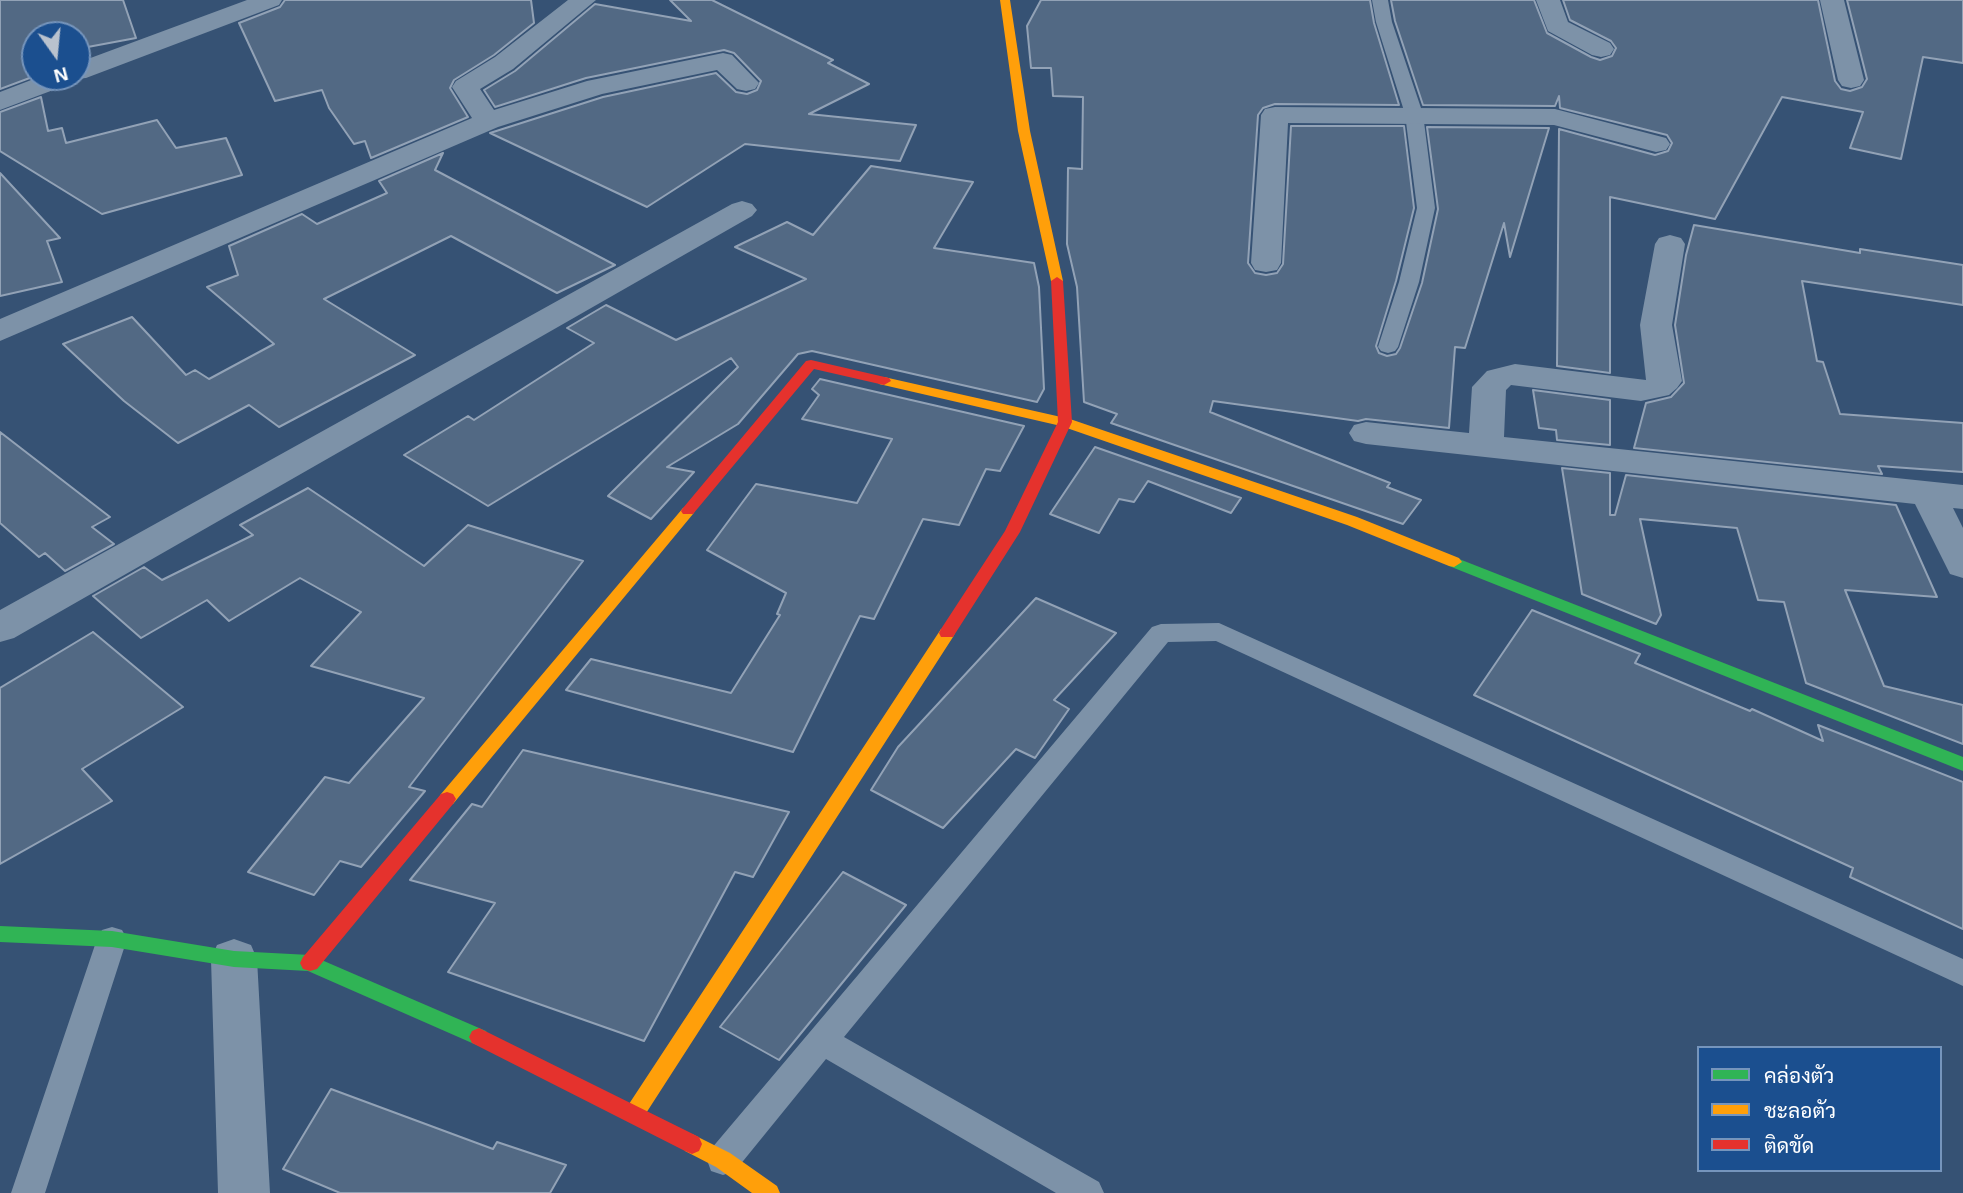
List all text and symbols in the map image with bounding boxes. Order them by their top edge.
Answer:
north arrow [21,21,91,91]
text: N [52,63,70,87]
legend [1697,1046,1942,1172]
text: คล่องตัว [1764,1064,1834,1087]
text: ชะลอตัว [1764,1099,1836,1122]
text: ติดขัด [1764,1134,1814,1157]

